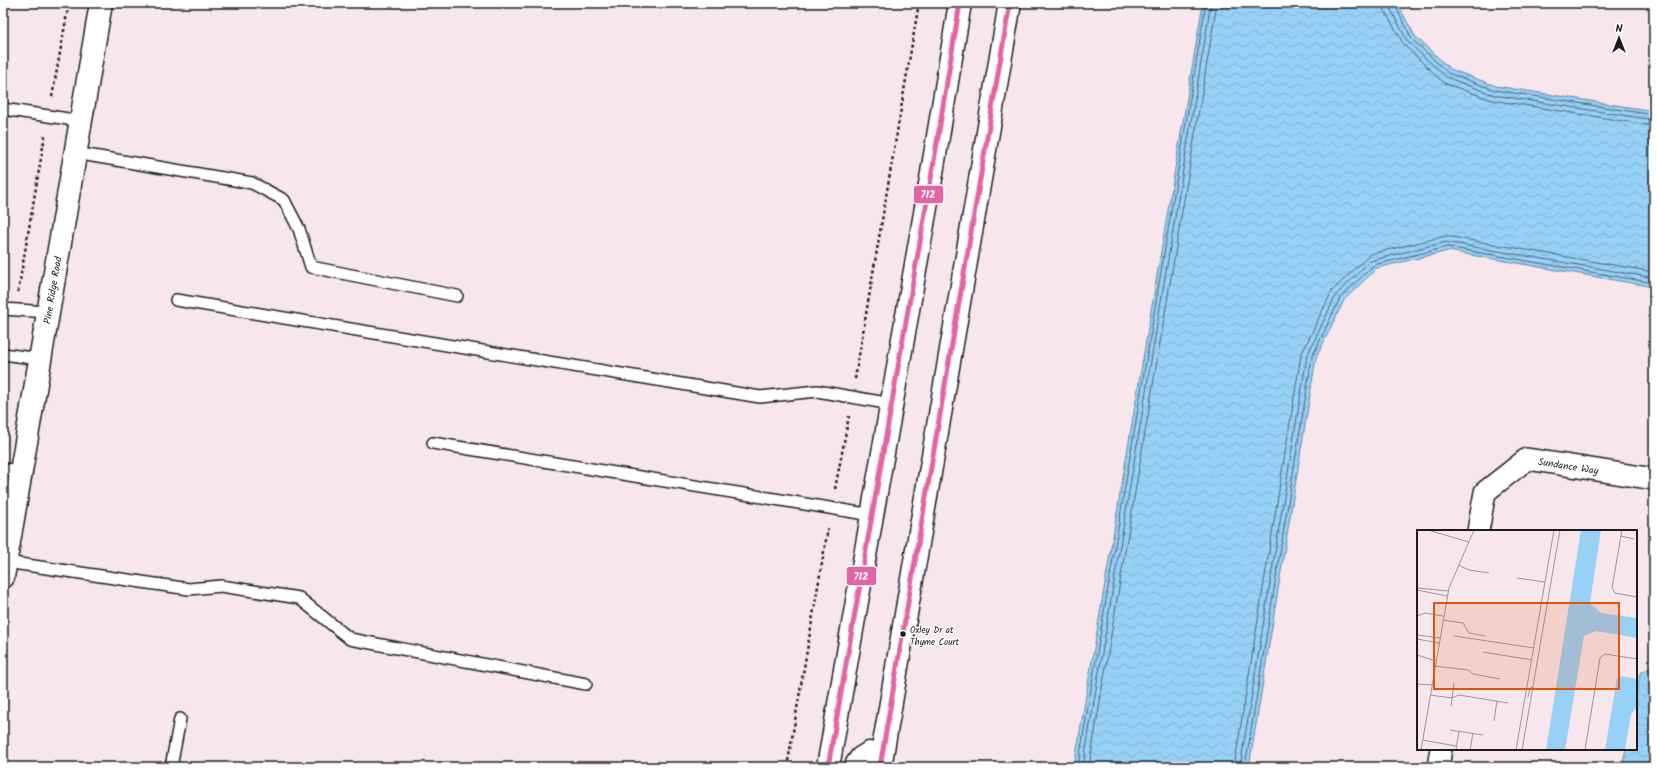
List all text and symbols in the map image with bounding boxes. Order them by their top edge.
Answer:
north arrow [1599,18,1639,58]
text: N [1616,20,1623,38]
line badge: 712 [913,185,944,204]
text: 712 [921,186,935,204]
street label: Pine Ridge Road [39,254,67,325]
street label: Sundance Way [1537,454,1600,479]
inset map [1417,530,1637,750]
line badge: 712 [846,566,877,586]
text: 712 [854,568,868,586]
place label: Oxley Dr at Thyme Court [910,623,959,650]
marker: Oxley Dr at Thyme Court [898,629,908,639]

